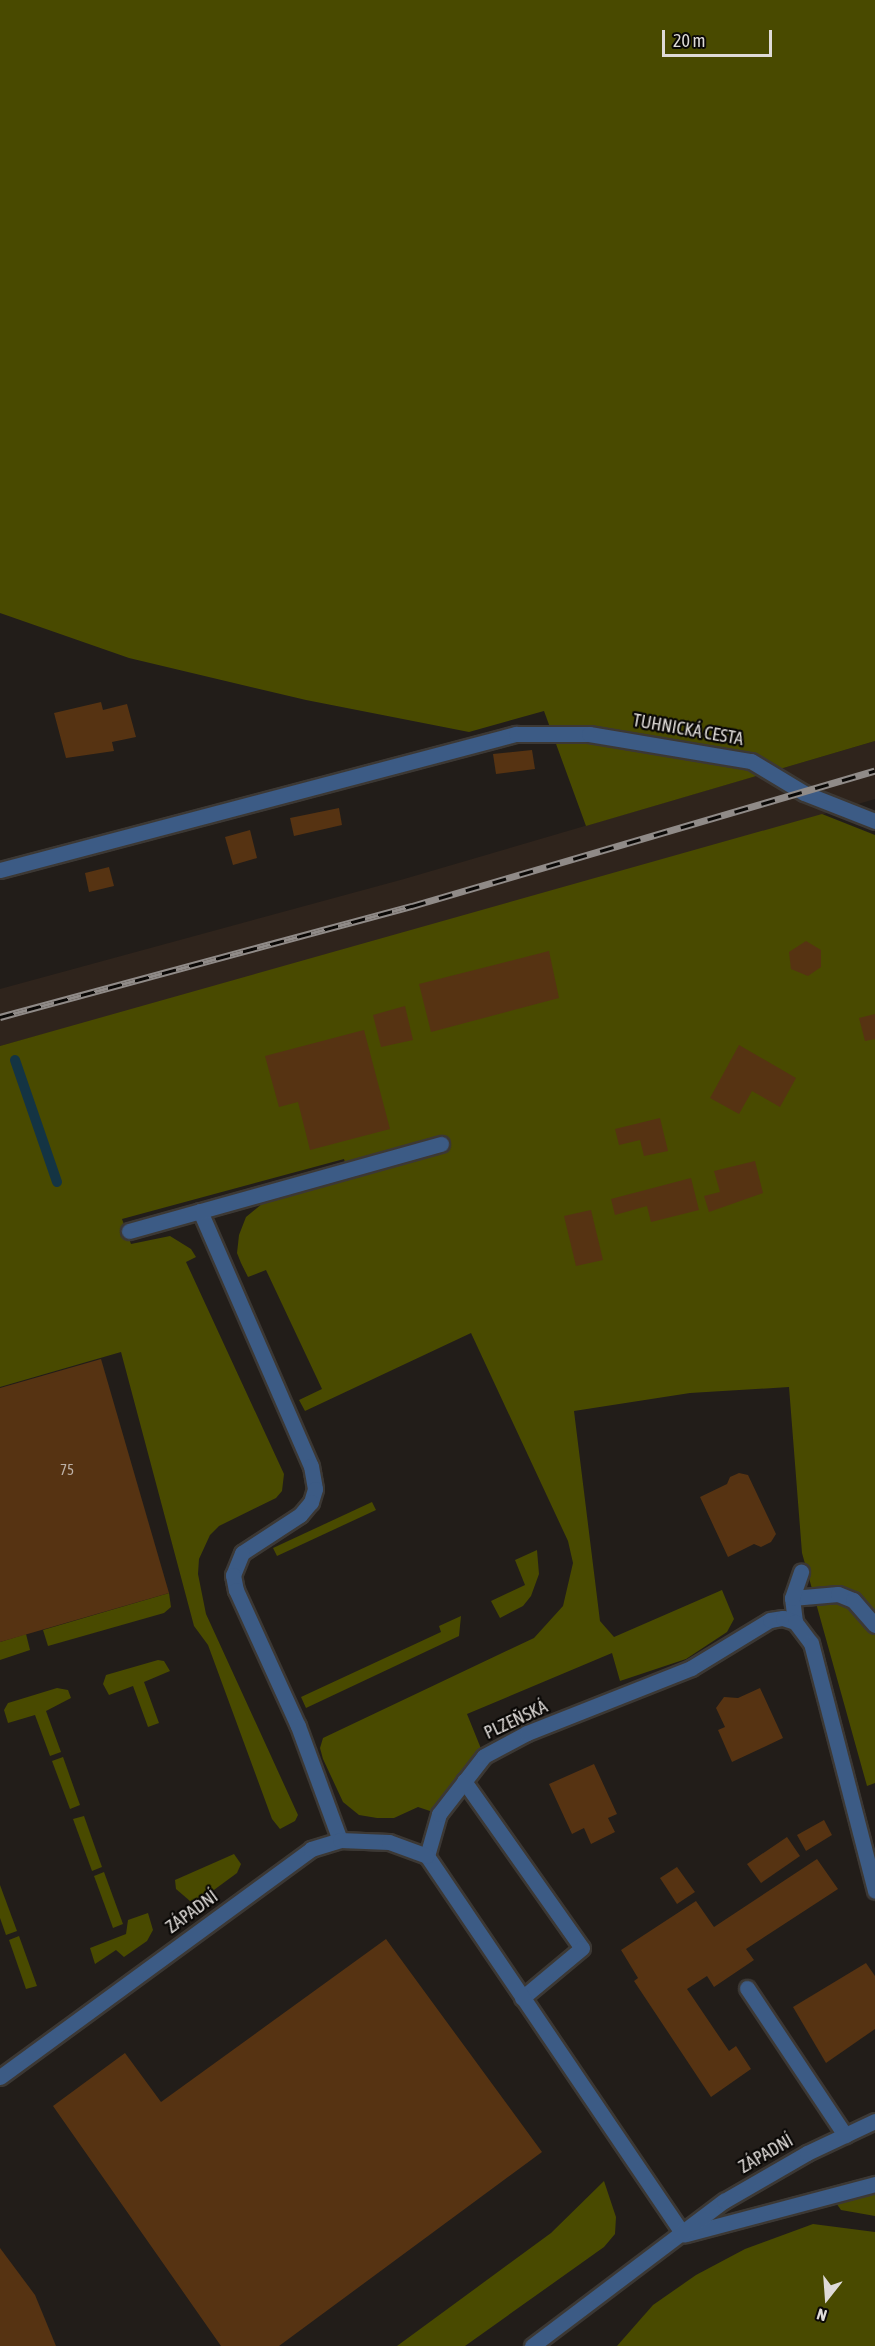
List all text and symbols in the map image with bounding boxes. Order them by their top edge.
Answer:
scale bar [665,18,774,56]
text: 20 m [673,30,705,51]
street label: TUHNICKÁ CESTA [631,710,745,750]
house number: 75 [60,1461,74,1479]
street label: PLZEŇSKÁ [481,1696,551,1744]
street label: ZÁPADNÍ [162,1886,222,1938]
street label: ZÁPADNÍ [735,2130,797,2178]
north arrow [797,2268,857,2328]
text: N [815,2305,829,2325]

